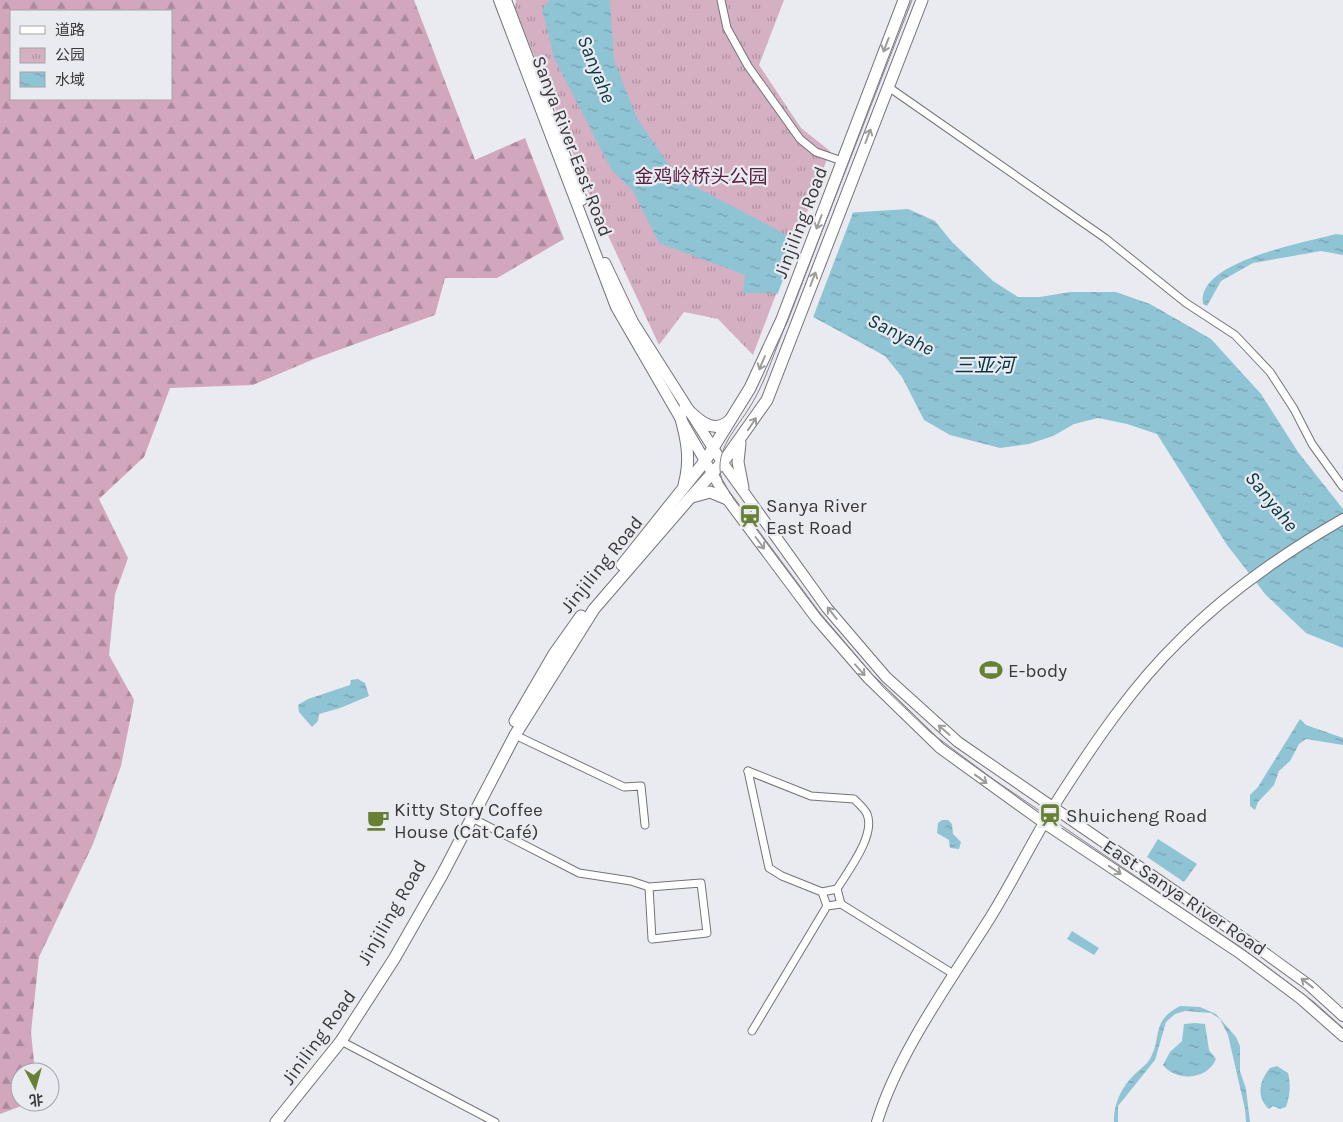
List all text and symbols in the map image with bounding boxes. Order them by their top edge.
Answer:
legend [10,10,172,100]
text: 道路 [55,21,85,39]
water label: Sanyahe [573,32,620,106]
one-way arrow [881,37,890,53]
text: 公园 [55,46,85,64]
street label: Sanya River East Road [527,53,617,240]
text: 水域 [55,71,85,89]
one-way arrow [864,129,873,144]
street label: Jinjiling Road [770,163,832,281]
park label: 金鸡岭桥头公园 [634,166,768,188]
one-way arrow [814,214,823,229]
one-way arrow [809,272,818,287]
water label: Sanyahe [864,309,938,360]
water label: 三亚河 [954,354,1018,377]
one-way arrow [756,355,766,370]
one-way arrow [747,417,757,431]
water label: Sanyahe [1240,467,1303,536]
place label: Sanya River East Road [766,495,867,539]
station icon: Sanya River East Road [737,503,763,529]
street label: Jinjiling Road [556,512,647,617]
one-way arrow [755,536,765,550]
one-way arrow [826,607,837,620]
sports icon: E-body [978,657,1004,683]
place label: E-body [1008,660,1067,682]
one-way arrow [855,664,866,677]
one-way arrow [937,725,950,736]
one-way arrow [974,774,988,784]
place label: Kitty Story Coffee House (Cat Café) [394,799,543,843]
station icon: Shuicheng Road [1037,802,1063,828]
place label: Shuicheng Road [1066,805,1208,827]
cafe icon: Kitty Story Coffee House (Cat Café) [365,807,391,833]
street label: East Sanya River Road [1099,835,1270,961]
street label: Jinjiling Road [353,856,431,969]
one-way arrow [1108,865,1122,876]
one-way arrow [1301,978,1314,989]
street label: Jiniling Road [277,986,361,1089]
north arrow [10,1062,60,1112]
text: 北 [28,1090,44,1109]

